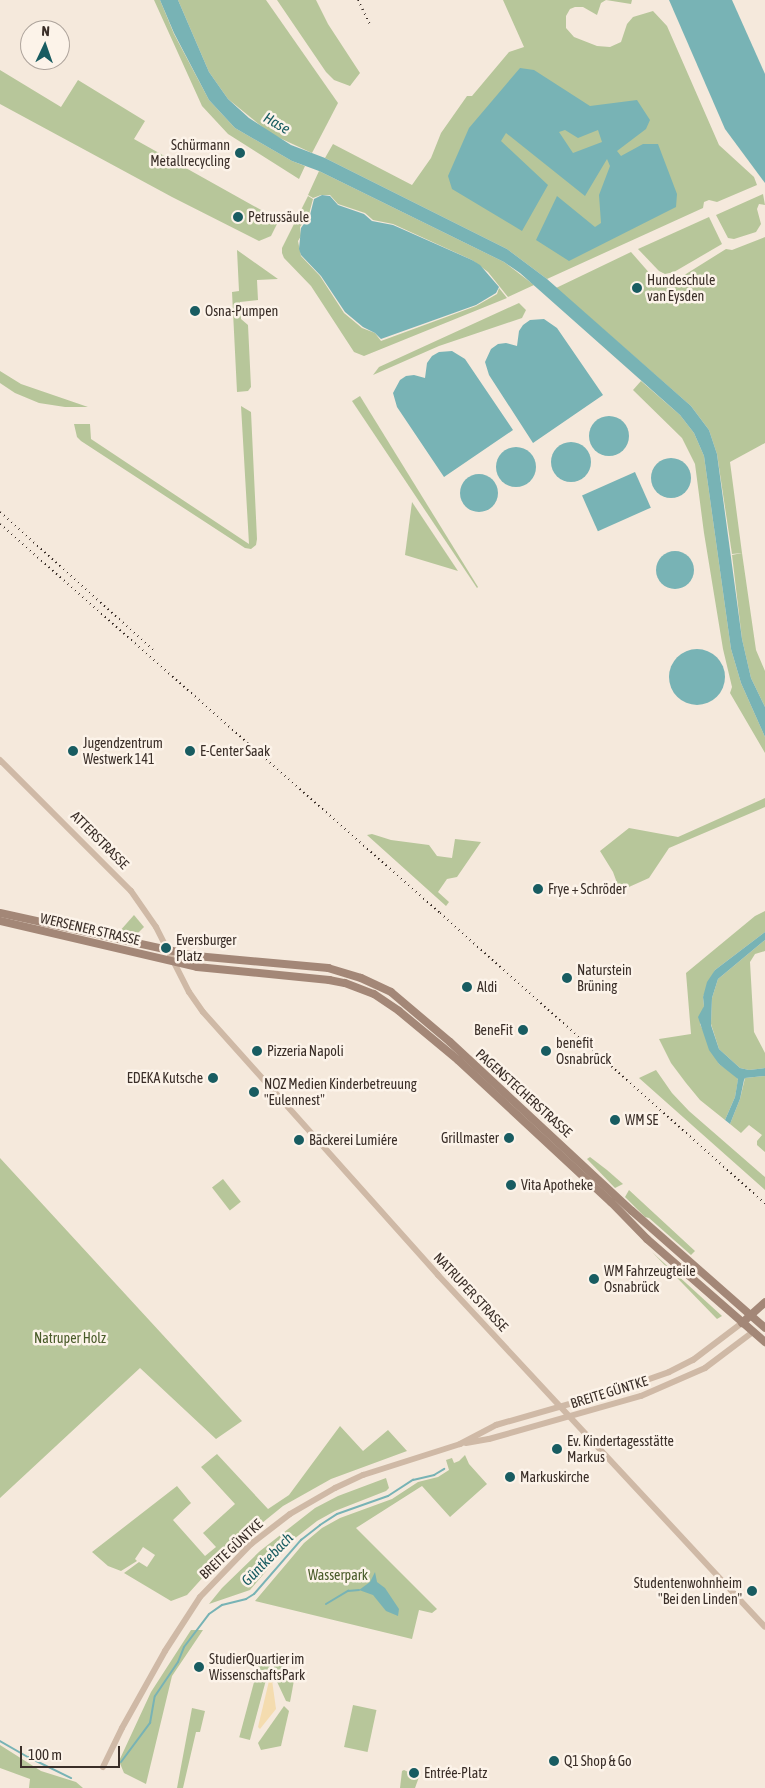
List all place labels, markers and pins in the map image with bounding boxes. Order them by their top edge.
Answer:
place label: Schürmann Metallrecycling [150,137,230,170]
marker: Schürmann Metallrecycling [234,147,246,159]
place label: Petrussäule [248,209,309,225]
marker: Petrussäule [232,211,244,223]
place label: Hundeschule van Eysden [647,272,715,304]
marker: Hundeschule van Eysden [631,282,643,294]
place label: Osna-Pumpen [205,303,278,319]
marker: Osna-Pumpen [189,305,201,317]
place label: Jugendzentrum Westwerk 141 [83,735,163,768]
place label: E-Center Saak [200,743,270,759]
marker: Jugendzentrum Westwerk 141 [67,745,79,757]
marker: E-Center Saak [184,745,196,757]
place label: Frye + Schröder [548,881,626,897]
marker: Frye + Schröder [532,883,544,895]
place label: Eversburger Platz [176,932,236,964]
marker: Eversburger Platz [160,942,172,954]
place label: Naturstein Brüning [577,962,632,994]
marker: Naturstein Brüning [561,972,573,984]
place label: Aldi [477,979,497,995]
marker: Aldi [461,981,473,993]
place label: BeneFit [474,1022,513,1038]
marker: BeneFit [517,1024,529,1036]
place label: benefit Osnabrück [556,1035,611,1068]
place label: Pizzeria Napoli [267,1043,344,1059]
marker: Pizzeria Napoli [251,1045,263,1057]
marker: benefit Osnabrück [540,1045,552,1057]
place label: EDEKA Kutsche [127,1070,203,1086]
marker: EDEKA Kutsche [207,1072,219,1084]
place label: NOZ Medien Kinderbetreuung "Eulennest" [264,1076,417,1108]
marker: NOZ Medien Kinderbetreuung "Eulennest" [248,1086,260,1098]
place label: WM SE [625,1112,658,1128]
marker: WM SE [609,1114,621,1126]
place label: Grillmaster [441,1130,499,1146]
place label: Bäckerei Lumiére [309,1132,398,1148]
marker: Grillmaster [503,1132,515,1144]
marker: Bäckerei Lumiére [293,1134,305,1146]
place label: Vita Apotheke [521,1177,593,1193]
marker: Vita Apotheke [505,1179,517,1191]
place label: WM Fahrzeugteile Osnabrück [604,1263,696,1295]
marker: WM Fahrzeugteile Osnabrück [588,1273,600,1285]
place label: Ev. Kindertagesstätte Markus [567,1433,674,1465]
marker: Ev. Kindertagesstätte Markus [551,1443,563,1455]
place label: Markuskirche [520,1469,589,1485]
marker: Markuskirche [504,1471,516,1483]
place label: Studentenwohnheim "Bei den Linden" [634,1575,742,1608]
marker: Studentenwohnheim "Bei den Linden" [746,1585,758,1597]
place label: StudierQuartier im WissenschaftsPark [209,1651,305,1684]
marker: StudierQuartier im WissenschaftsPark [193,1661,205,1673]
place label: Q1 Shop & Go [564,1753,632,1769]
marker: Q1 Shop & Go [548,1755,560,1767]
place label: Entrée-Platz [424,1765,487,1781]
marker: Entrée-Platz [408,1767,420,1779]

